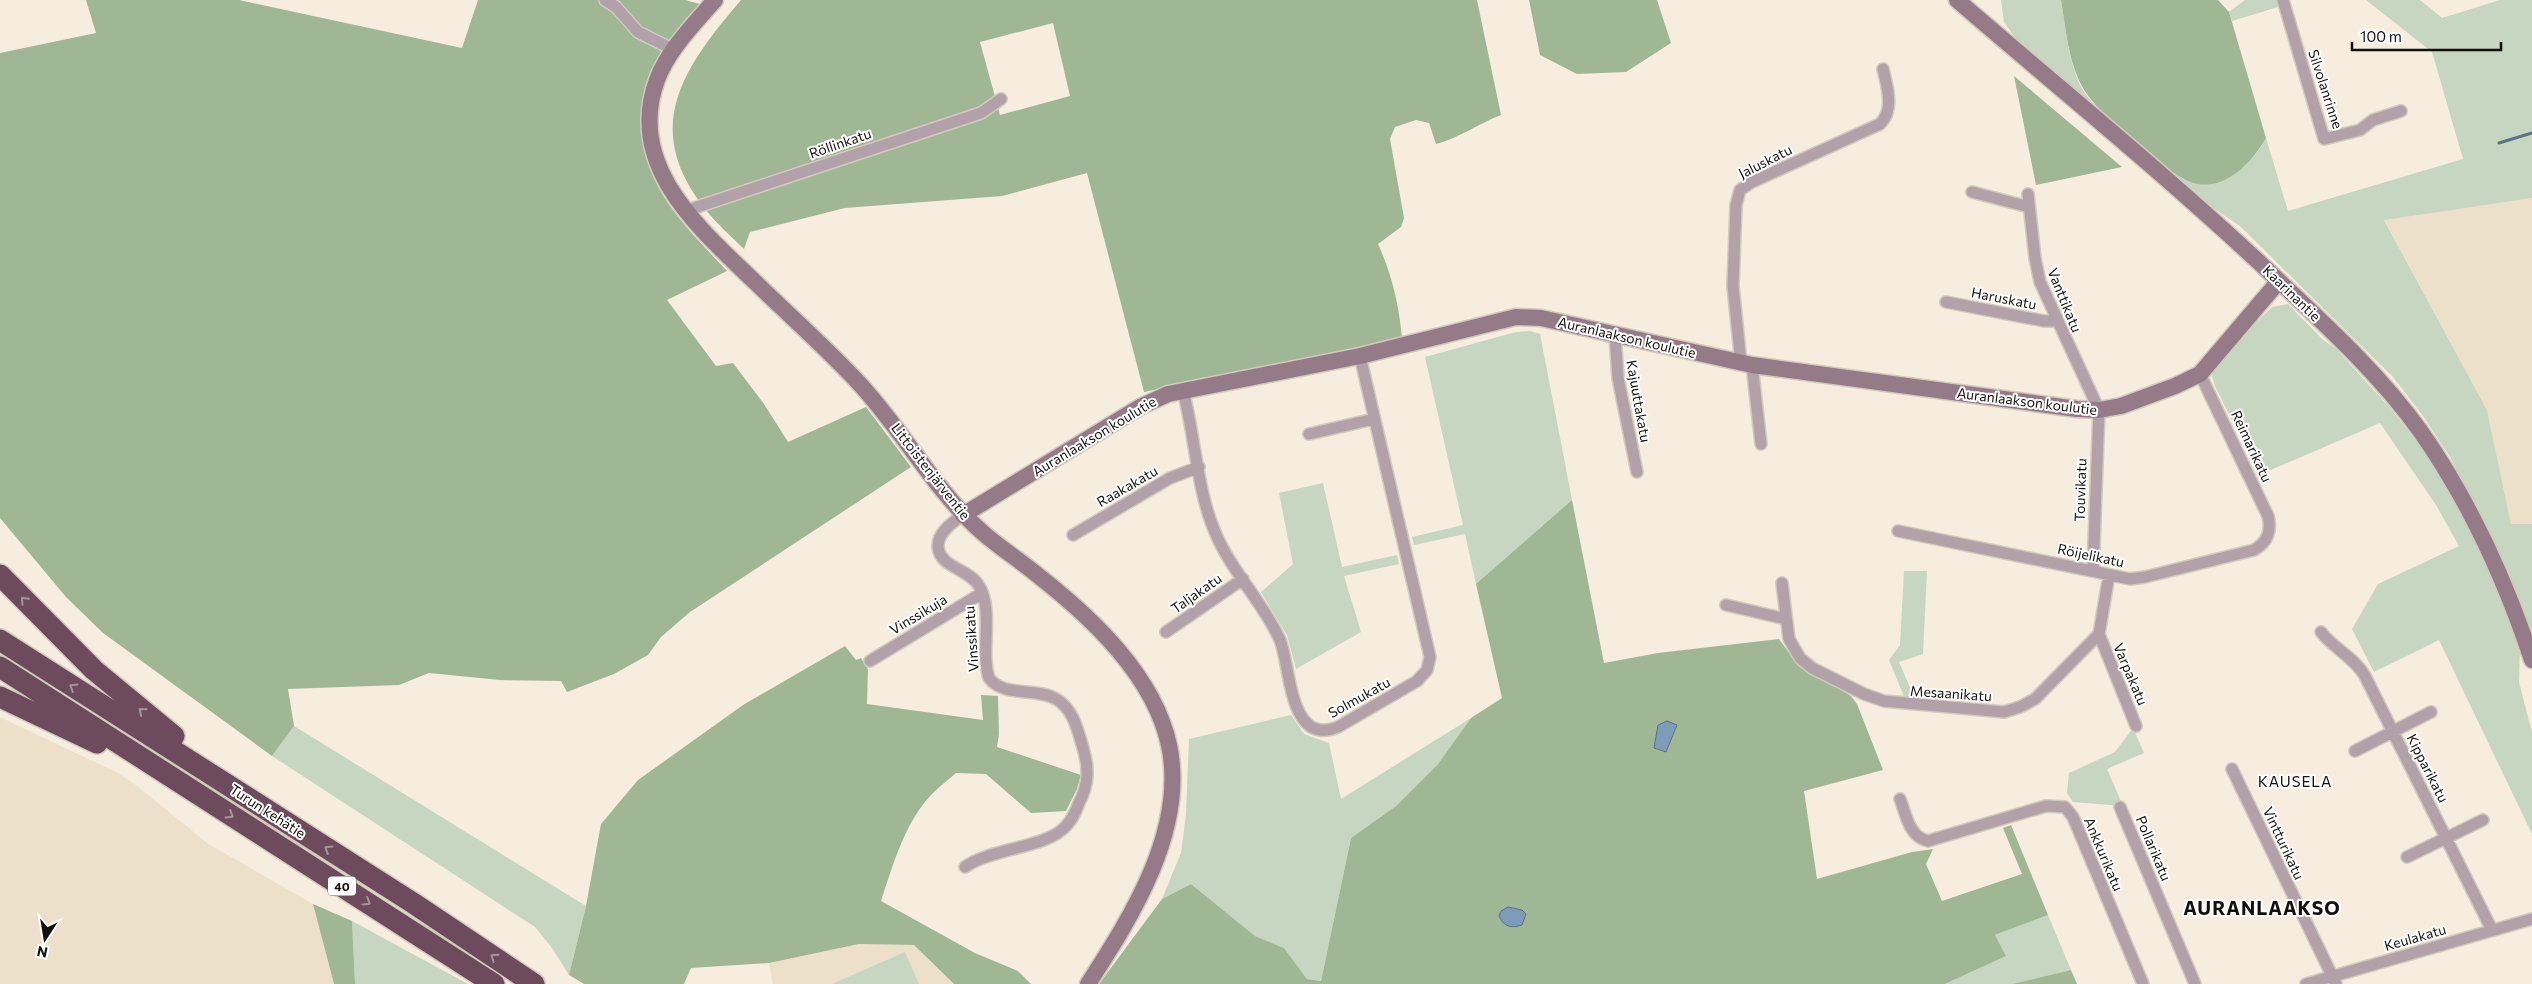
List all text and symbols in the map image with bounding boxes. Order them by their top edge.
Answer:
scale bar [2352,20,2501,52]
text: 100 m [2360,27,2402,45]
street label: Silvolanrinne [2305,47,2347,131]
street label: Röllinkatu [807,124,873,162]
street label: Jaluskatu [1735,140,1795,182]
street label: Kaarinantie [2260,261,2324,325]
street label: Vanttikatu [2044,265,2086,335]
street label: Haruskatu [1970,283,2038,313]
street label: Auranlaakson koulutie [1556,313,1698,361]
street label: Kajuuttakatu [1623,359,1655,443]
street label: Auranlaakson koulutie [1956,384,2098,418]
street label: Auranlaakson koulutie [1029,392,1159,480]
street label: Reimarikatu [2228,407,2276,485]
street label: Littoistenjärventie [888,419,974,523]
street label: Touvikatu [2070,458,2090,522]
street label: Raakakatu [1094,462,1160,510]
street label: Röijelikatu [2056,540,2126,570]
street label: Taljakatu [1167,569,1225,617]
street label: Vinssikuja [886,590,950,638]
one-way arrow [21,596,30,605]
street label: Vinssikatu [960,605,982,673]
street label: Varpakatu [2110,640,2152,708]
street label: Solmukatu [1325,673,1393,721]
street label: Mesaanikatu [1910,682,1992,704]
one-way arrow [70,683,79,693]
one-way arrow [138,707,147,716]
street label: Kipparikatu [2404,731,2452,805]
district label: KAUSELA [2258,772,2332,790]
street label: Turun kehätie [227,780,309,842]
street label: Vintturikatu [2260,804,2308,882]
one-way arrow [225,808,234,818]
street label: Pollarikatu [2133,813,2175,883]
street label: Ankkurikatu [2081,815,2127,893]
one-way arrow [324,846,333,856]
road number: 40 [328,876,356,896]
one-way arrow [361,896,371,905]
district label: AURANLAAKSO [2183,896,2341,919]
north arrow [20,914,70,964]
street label: Keulakatu [2382,920,2448,954]
text: N [35,943,49,962]
one-way arrow [490,954,499,963]

